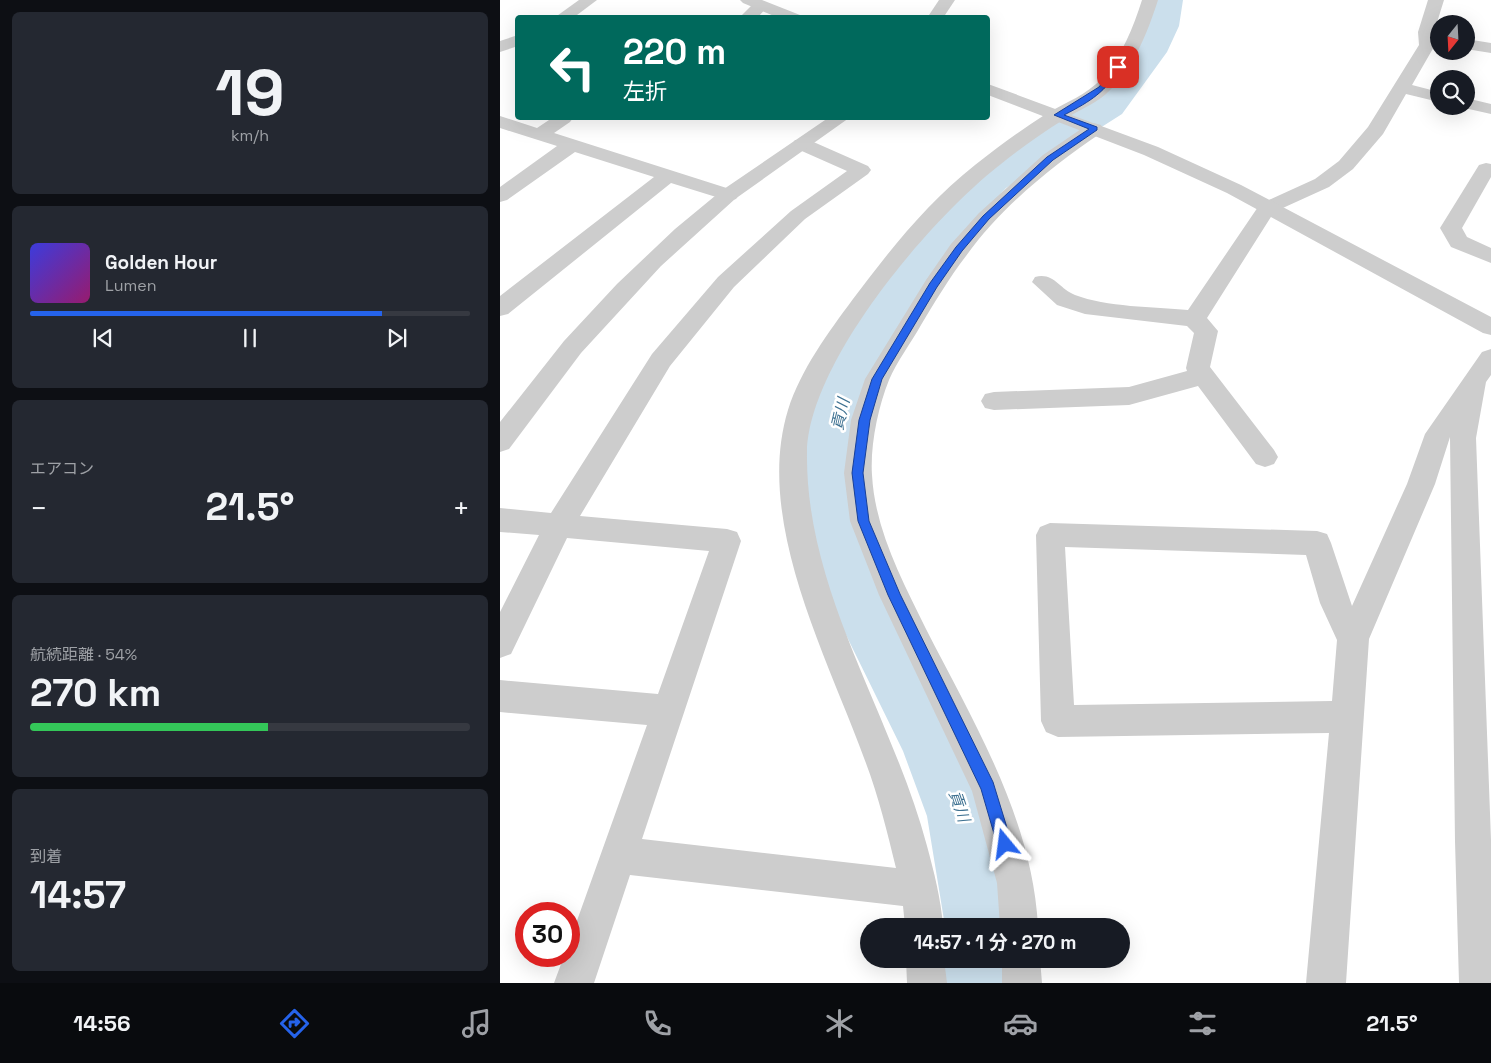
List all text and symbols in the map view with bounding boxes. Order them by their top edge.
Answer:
north arrow [1430,15,1475,60]
map controls [1430,15,1475,115]
text: 220 m [623,30,726,74]
icon: left [540,35,605,100]
pin [1097,46,1139,88]
text: 19 [215,51,285,134]
icon: arrive [1104,53,1132,81]
button: search [1430,70,1475,115]
text: 左折 [623,77,667,105]
text: km/h [231,125,269,146]
text: Golden Hour [105,250,217,275]
text: Lumen [105,275,157,296]
icon: previous [89,324,117,352]
icon: pause [236,324,264,352]
icon: next [383,324,411,352]
water label: 貢川 [827,394,855,432]
text: エアコン [30,458,94,479]
text: 21.5° [206,483,294,531]
text: − [30,490,47,526]
text: + [453,490,470,526]
text: 航続距離 · 54% [30,644,137,665]
text: 270 km [30,669,161,717]
water label: 貢川 [944,788,975,827]
position arrow [978,817,1030,869]
text: 到着 [30,846,62,867]
text: 14:57 [30,871,126,919]
speed limit sign: 30 [515,902,580,967]
text: 14:57 · 1 分 · 270 m [914,930,1076,955]
icon: directions [277,1006,312,1041]
icon: music [459,1006,494,1041]
icon: phone [640,1006,675,1041]
icon: climate [822,1006,857,1041]
icon: car [1003,1006,1038,1041]
icon: filters [1185,1006,1220,1041]
text: 14:56 [73,1009,131,1037]
text: 21.5° [1366,1009,1418,1037]

